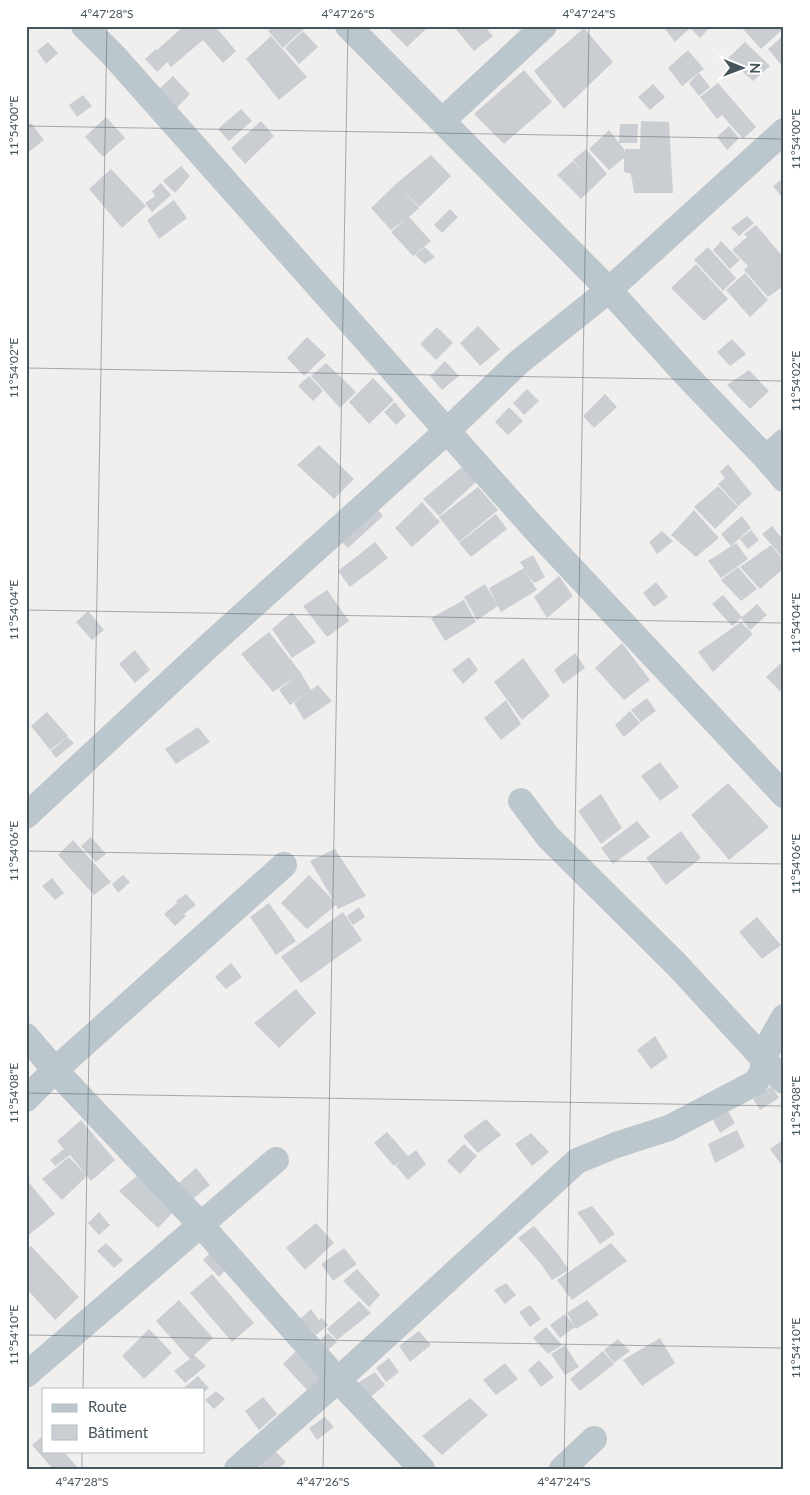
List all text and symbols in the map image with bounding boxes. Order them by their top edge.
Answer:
text: 4°47'28"S [80,6,134,21]
text: 4°47'26"S [321,6,375,21]
text: 4°47'24"S [562,6,616,21]
north arrow [718,42,768,92]
text: N [747,63,764,74]
text: 11°54'00"E [6,96,21,156]
text: 11°54'00"E [788,109,803,169]
text: 11°54'02"E [6,338,21,398]
text: 11°54'02"E [788,351,803,411]
text: 11°54'04"E [6,580,21,640]
text: 11°54'04"E [788,593,803,653]
text: 11°54'06"E [6,821,21,881]
text: 11°54'06"E [788,834,803,894]
text: 11°54'08"E [6,1063,21,1123]
text: 11°54'08"E [788,1076,803,1136]
text: 11°54'10"E [6,1305,21,1365]
text: 11°54'10"E [788,1318,803,1378]
legend [42,1388,205,1452]
text: Route [88,1397,127,1415]
text: Bâtiment [88,1423,149,1441]
text: 4°47'28"S [55,1474,109,1489]
text: 4°47'26"S [296,1474,350,1489]
text: 4°47'24"S [537,1474,591,1489]

